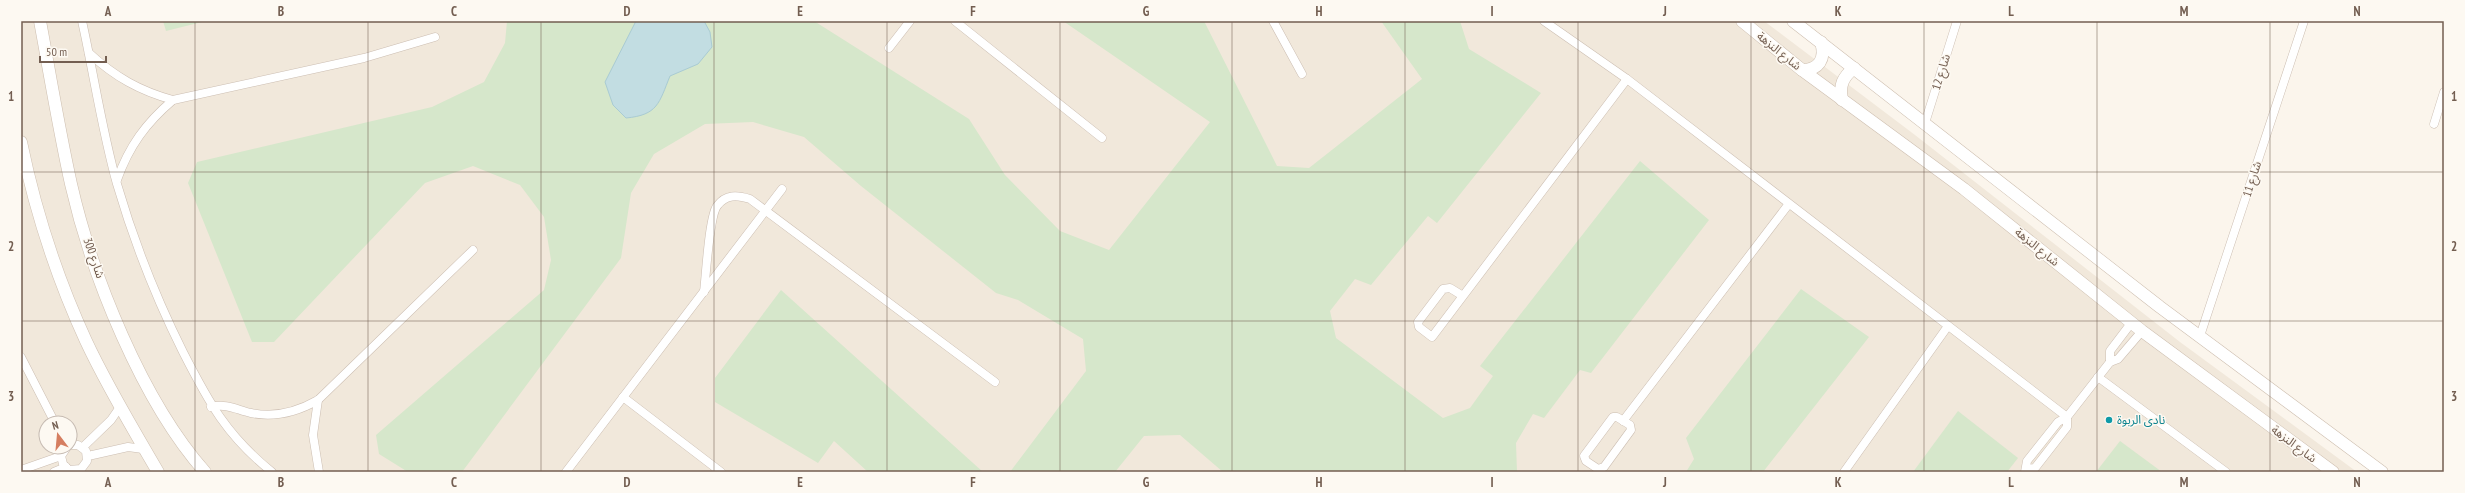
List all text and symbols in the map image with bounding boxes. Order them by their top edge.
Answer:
text: A [104,3,112,20]
text: B [278,3,284,20]
text: C [451,3,457,20]
text: D [624,3,631,20]
text: E [797,3,803,20]
text: F [970,3,976,20]
text: G [1143,3,1150,20]
text: H [1316,3,1323,20]
text: I [1490,3,1494,20]
text: J [1662,3,1667,20]
text: K [1835,3,1842,20]
text: L [2008,3,2014,20]
text: M [2180,3,2189,20]
text: N [2353,3,2361,20]
street label: شارع النزهة [1753,28,1805,75]
scale bar [40,38,106,64]
text: 50 m [46,44,67,59]
street label: شارع 12 [1928,52,1955,92]
text: 1 [8,88,14,105]
text: 1 [2451,88,2457,105]
street label: شارع 11 [2239,159,2266,199]
street label: شارع النزهة [2011,224,2063,271]
street label: شارع 300 [79,235,108,281]
text: 2 [8,238,14,255]
text: 2 [2451,238,2457,255]
text: 3 [8,388,14,405]
text: 3 [2451,388,2457,405]
place label: نادى الربوة [2117,412,2165,427]
north arrow [38,415,78,455]
marker: نادى الربوة [2104,415,2114,425]
text: N [50,418,60,433]
street label: شارع النزهة [2267,422,2320,467]
text: A [104,474,112,491]
text: B [278,474,284,491]
text: C [451,474,457,491]
text: D [624,474,631,491]
text: E [797,474,803,491]
text: F [970,474,976,491]
text: G [1143,474,1150,491]
text: H [1316,474,1323,491]
text: I [1490,474,1494,491]
text: J [1662,474,1667,491]
text: K [1835,474,1842,491]
text: L [2008,474,2014,491]
text: M [2180,474,2189,491]
text: N [2353,474,2361,491]

